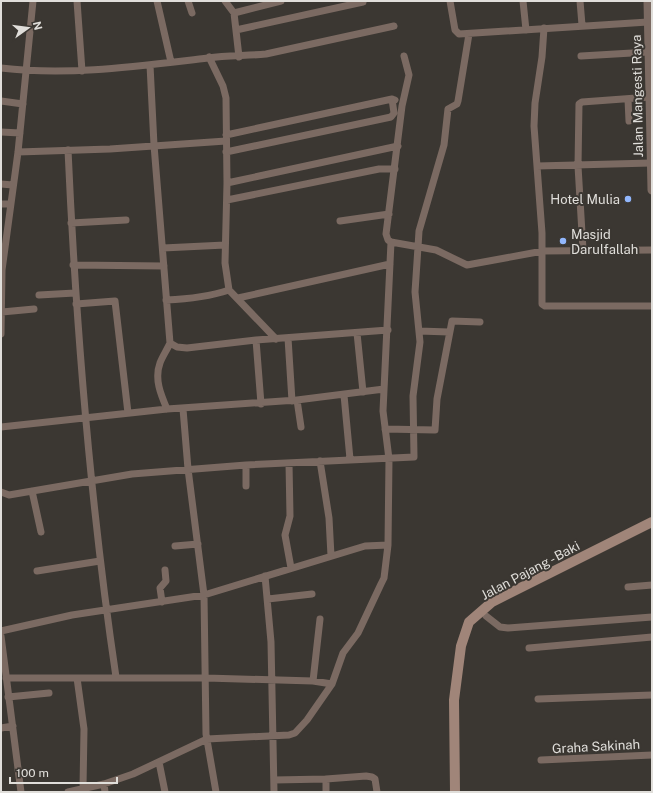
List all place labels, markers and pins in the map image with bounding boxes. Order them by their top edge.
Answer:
place label: Hotel Mulia [550,192,620,207]
marker: Hotel Mulia [623,194,633,204]
place label: Masjid Darulfallah [571,227,638,257]
marker: Masjid Darulfallah [558,236,568,246]

